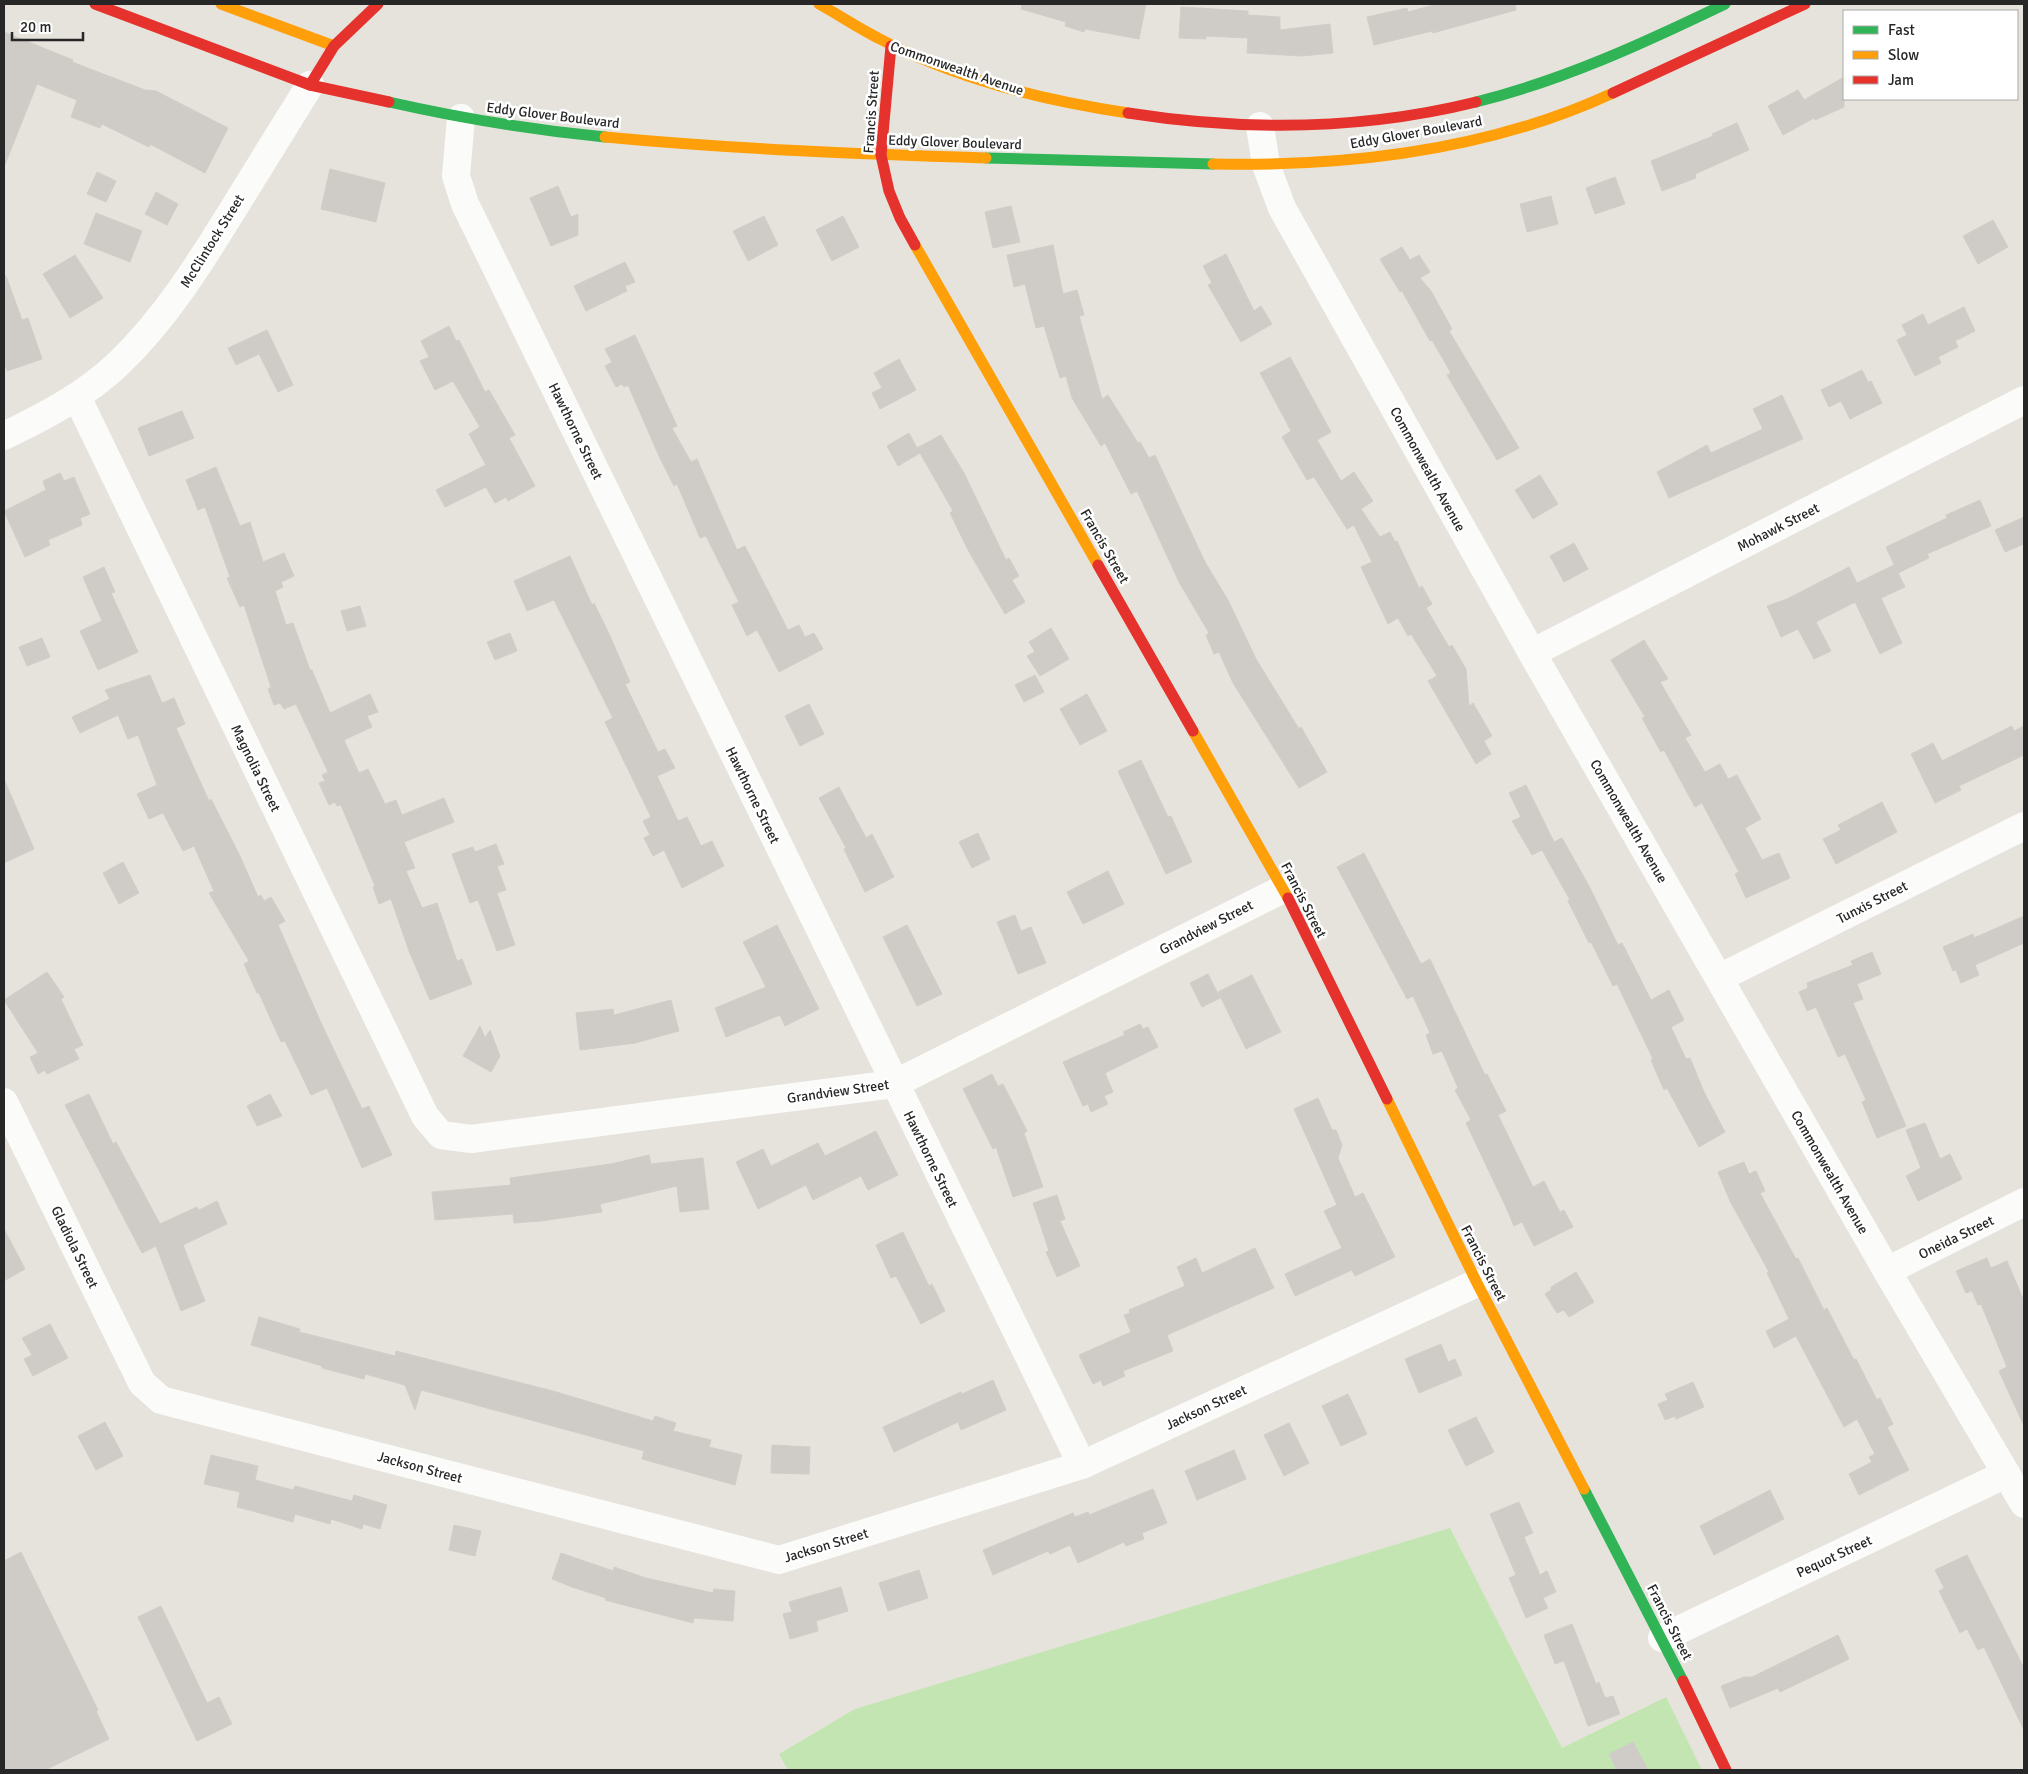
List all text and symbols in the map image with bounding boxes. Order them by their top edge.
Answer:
scale bar [12,10,84,42]
legend [1843,10,2018,100]
text: 20 m [20,18,51,36]
text: Fast [1888,21,1915,39]
street label: Commonwealth Avenue [888,38,1026,99]
text: Slow [1888,46,1919,64]
street label: Francis Street [860,70,883,154]
text: Jam [1888,71,1914,89]
street label: Eddy Glover Boulevard [485,99,620,132]
street label: Eddy Glover Boulevard [1349,112,1483,152]
street label: Eddy Glover Boulevard [888,132,1022,153]
street label: McClintock Street [177,191,248,291]
street label: Hawthorne Street [545,380,606,483]
street label: Commonwealth Avenue [1386,404,1469,535]
street label: Mohawk Street [1734,499,1822,555]
street label: Francis Street [1076,506,1133,587]
street label: Magnolia Street [227,722,284,815]
street label: Hawthorne Street [722,744,783,847]
street label: Commonwealth Avenue [1586,756,1671,886]
street label: Francis Street [1277,859,1330,941]
street label: Tunxis Street [1834,877,1910,927]
street label: Grandview Street [1157,897,1256,958]
street label: Grandview Street [786,1076,890,1107]
street label: Commonwealth Avenue [1787,1107,1872,1237]
street label: Hawthorne Street [900,1108,961,1211]
street label: Gladiola Street [47,1203,102,1291]
street label: Oneida Street [1916,1212,1997,1263]
street label: Francis Street [1457,1222,1510,1304]
street label: Jackson Street [1163,1381,1249,1434]
street label: Jackson Street [376,1448,464,1487]
street label: Jackson Street [782,1525,870,1566]
street label: Pequot Street [1794,1532,1875,1581]
street label: Francis Street [1643,1581,1696,1663]

